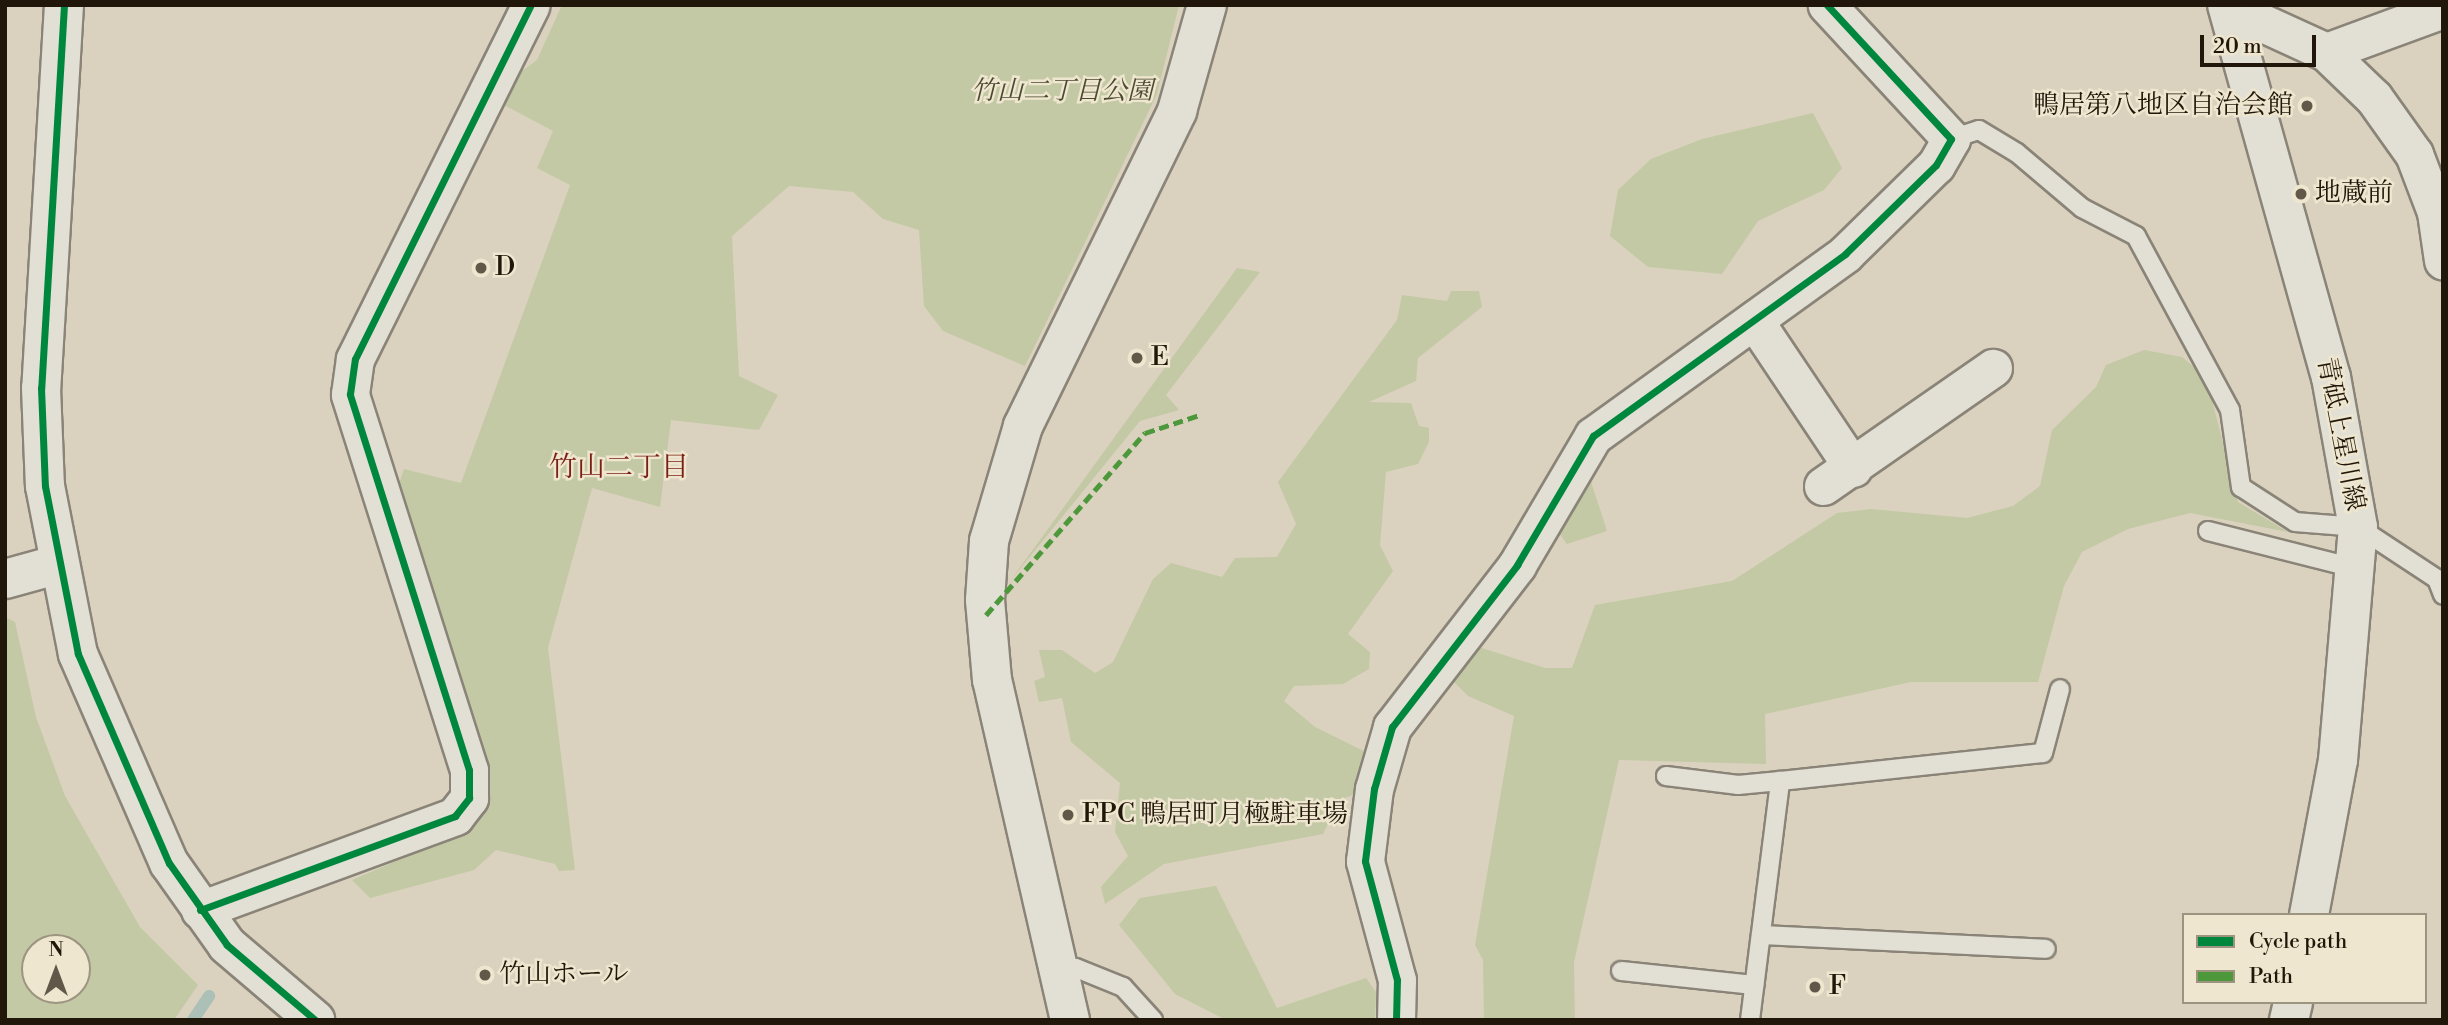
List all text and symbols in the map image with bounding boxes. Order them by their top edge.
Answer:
scale bar [2203,21,2318,65]
text: 20 m [2213,34,2262,60]
park label: 竹山二丁目公園 [971,76,1153,108]
place label: 鴨居第八地区自治会館 [2033,90,2293,122]
marker: 鴨居第八地区自治会館 [2299,98,2315,114]
place label: 地蔵前 [2315,178,2393,210]
marker: 地蔵前 [2293,186,2309,202]
place label: D [495,252,515,284]
marker: D [473,260,489,276]
place label: E [1151,342,1169,374]
marker: E [1129,350,1145,366]
street label: 青砥上星川線 [2310,354,2370,514]
district label: 竹山二丁目 [549,451,689,485]
place label: FPC 鴨居町月極駐車場 [1082,799,1348,831]
marker: FPC 鴨居町月極駐車場 [1060,807,1076,823]
legend [2182,913,2427,1004]
text: Cycle path [2249,929,2347,955]
north arrow [21,934,91,1004]
text: N [48,938,64,962]
place label: 竹山ホール [499,959,629,991]
text: Path [2249,964,2293,990]
marker: 竹山ホール [477,967,493,983]
place label: F [1829,971,1846,1003]
marker: F [1807,979,1823,995]

